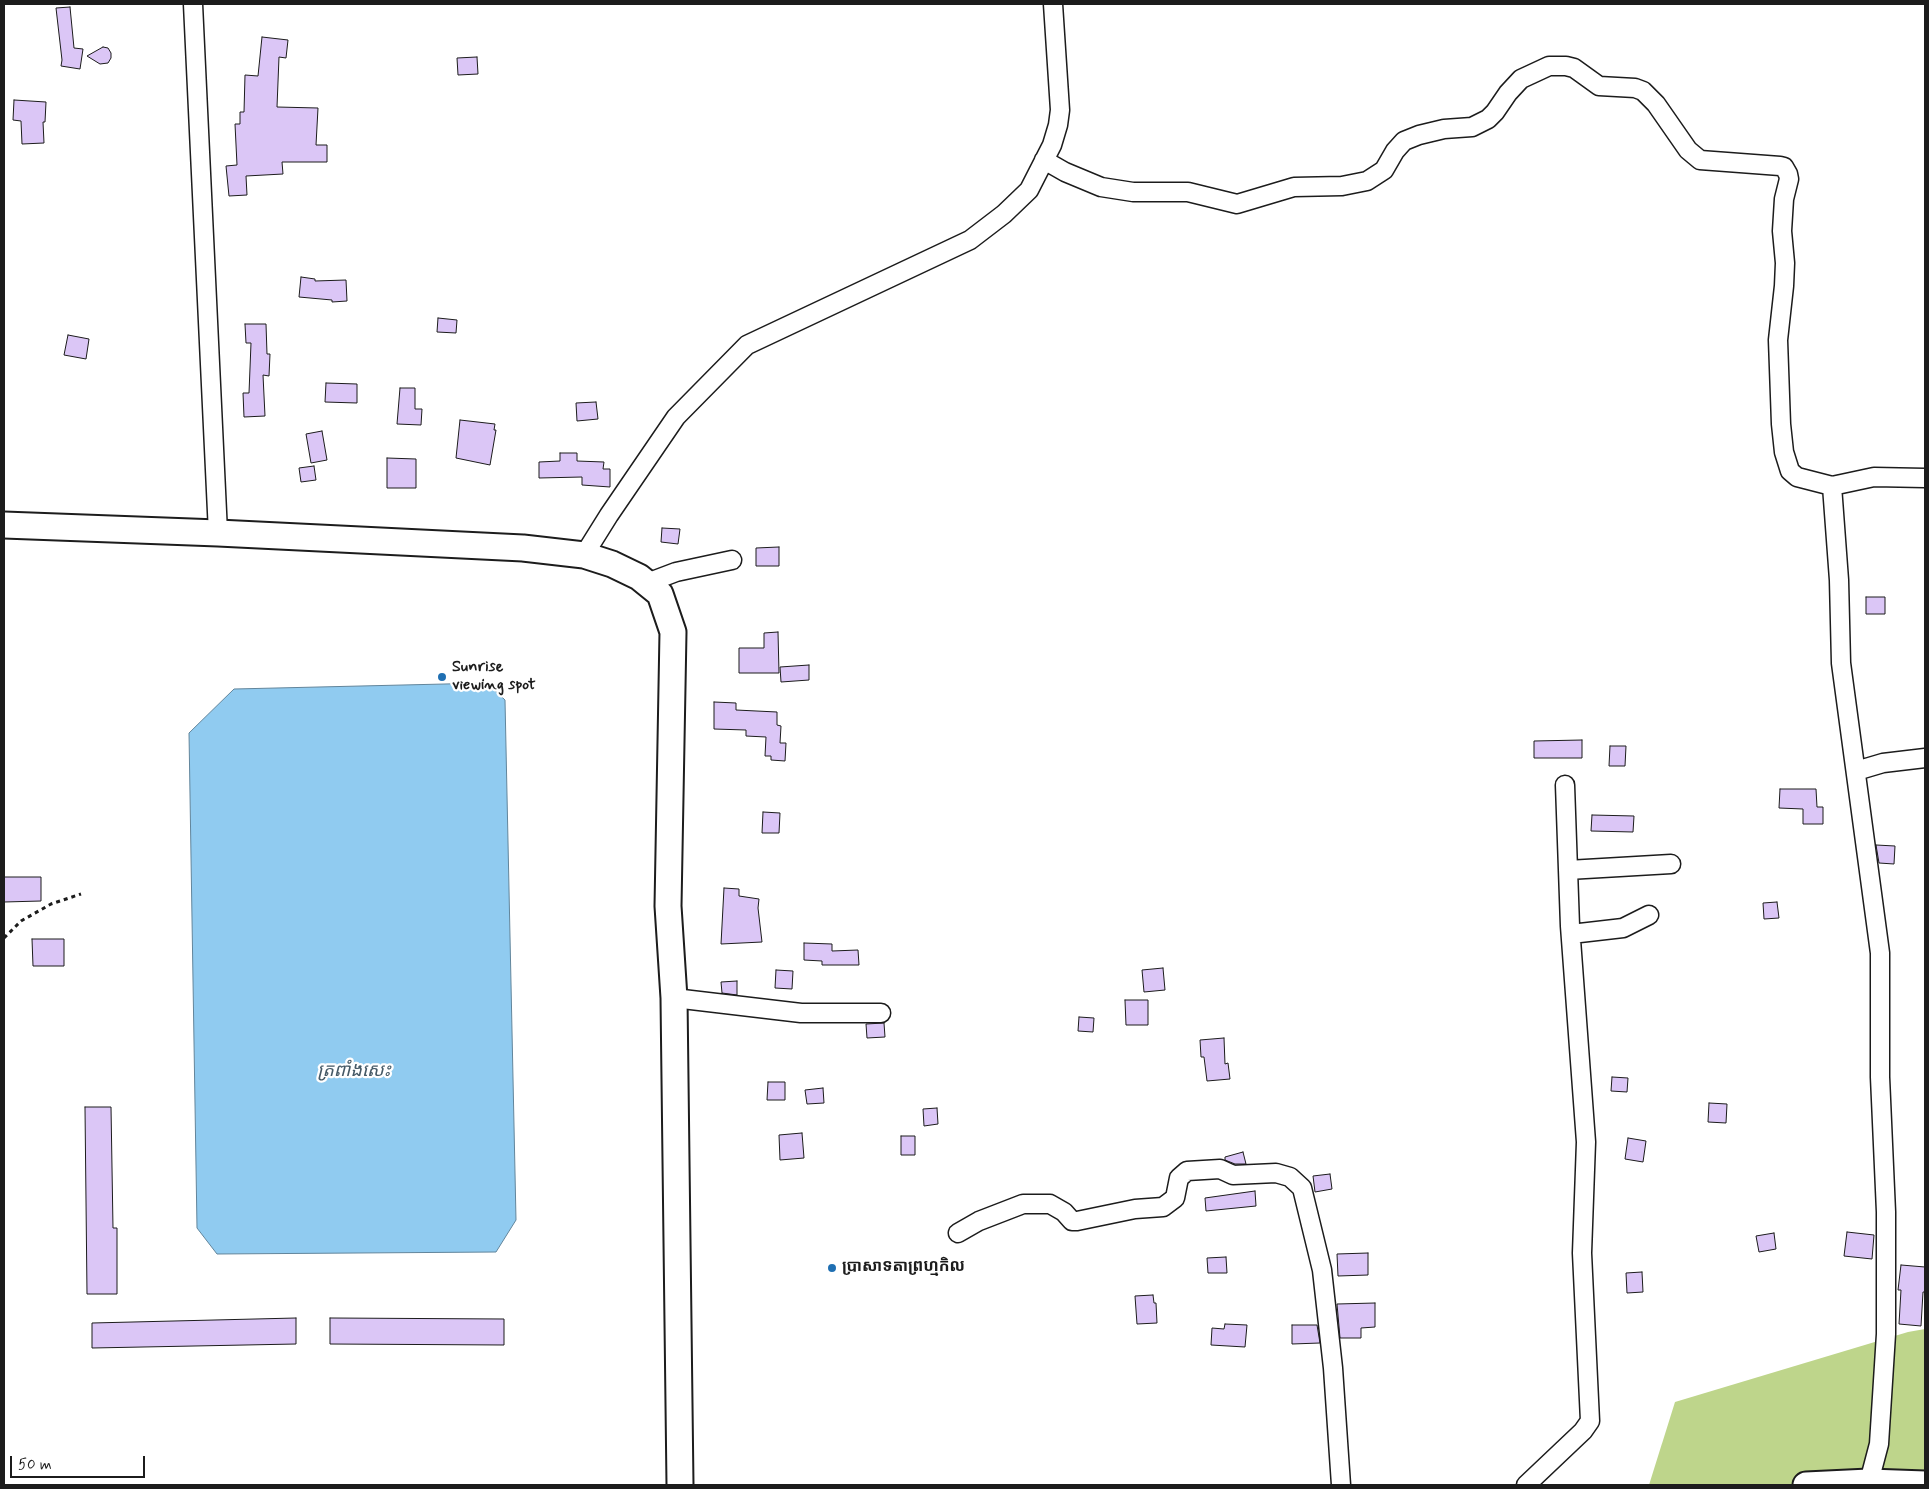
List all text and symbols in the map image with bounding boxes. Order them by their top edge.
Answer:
place label: Sunrise viewing spot [452,658,535,696]
marker: Sunrise viewing spot [436,671,448,683]
water label: ត្រពាំងសេះ [317,1061,391,1083]
place label: ប្រាសាទតាព្រហ្មកិល [842,1258,965,1278]
marker: ប្រាសាទតាព្រហ្មកិល [826,1262,838,1274]
scale bar [12,1446,148,1478]
text: 50 m [18,1455,52,1475]

